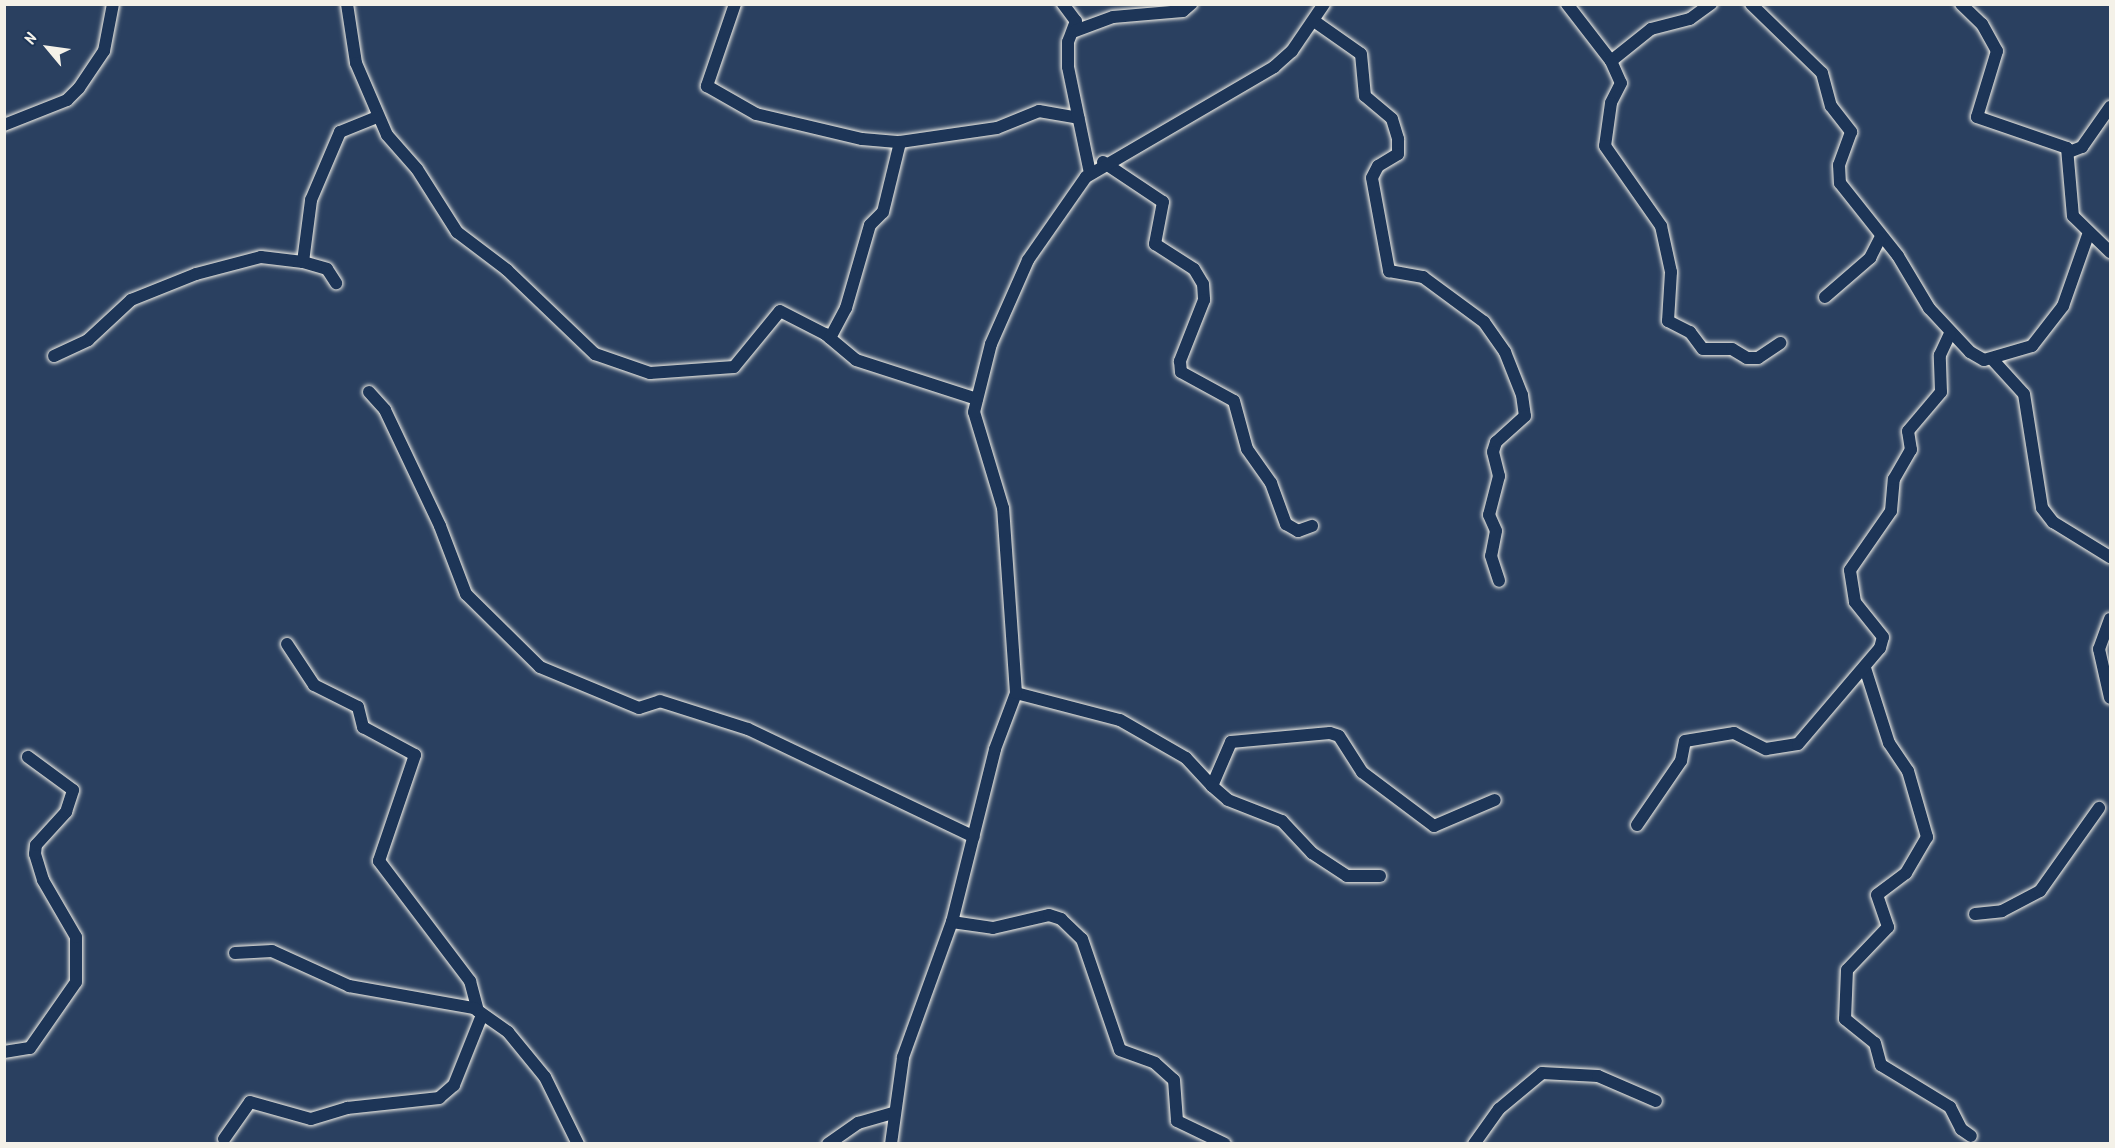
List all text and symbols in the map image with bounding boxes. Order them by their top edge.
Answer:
north arrow [18,18,78,78]
text: N [18,29,45,50]

